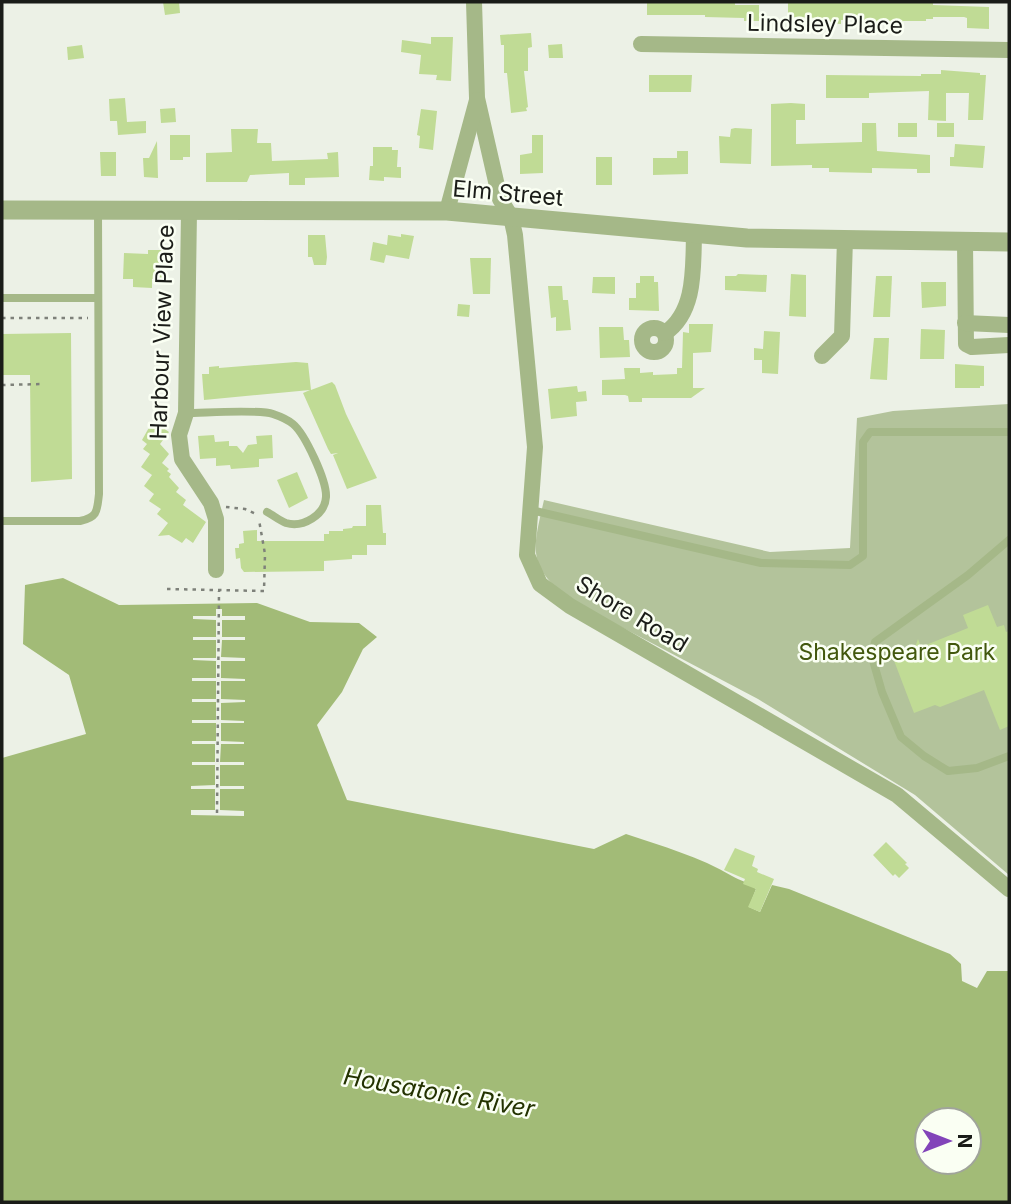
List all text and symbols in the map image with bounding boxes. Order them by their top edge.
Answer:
street label: Lindsley Place [747,9,903,39]
street label: Elm Street [452,174,565,212]
street label: Harbour View Place [144,224,180,440]
street label: Shore Road [571,570,693,658]
park label: Shakespeare Park [799,638,996,666]
water label: Housatonic River [341,1061,538,1124]
north arrow [913,1106,983,1176]
text: N [953,1134,976,1148]

